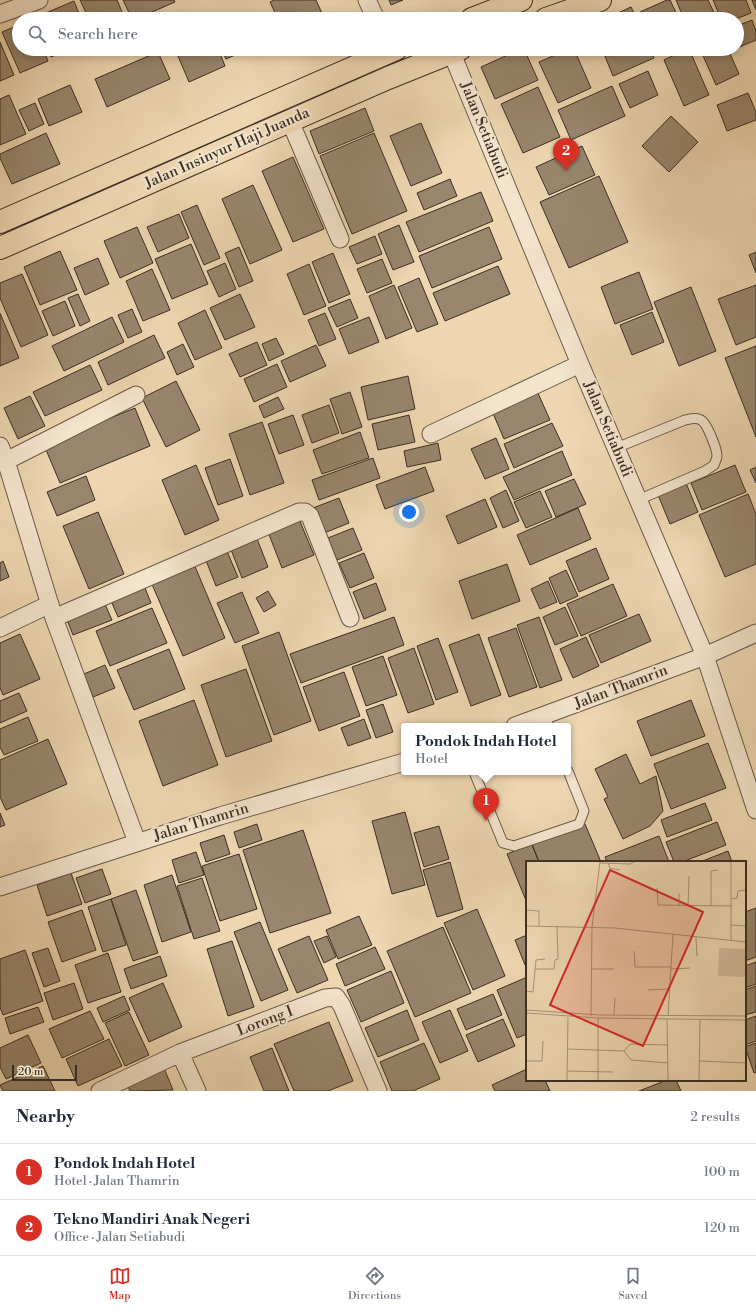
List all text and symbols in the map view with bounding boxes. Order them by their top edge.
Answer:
search box [12,12,744,56]
icon: search [26,23,48,45]
text: Search here [58,25,138,44]
street label: Jalan Setiabudi [456,78,512,181]
street label: Jalan Insinyur Haji Juanda [141,103,313,193]
pin: 2 [553,138,579,171]
street label: Jalan Setiabudi [579,377,637,480]
your location [399,502,419,522]
street label: Jalan Thamrin [571,660,670,714]
popup [401,723,571,775]
text: Pondok Indah Hotel [415,732,557,751]
text: Hotel [415,751,448,767]
pin: 1 [473,788,499,821]
street label: Jalan Thamrin [150,798,251,846]
inset map [526,861,746,1081]
street label: Lorong I [234,1002,296,1040]
scale bar [12,1063,77,1082]
text: 20 m [18,1065,43,1079]
text: Nearby [16,1106,75,1128]
text: 2 results [691,1109,740,1125]
text: Pondok Indah Hotel [54,1154,195,1173]
text: 1 [26,1164,32,1180]
text: 100 m [704,1164,740,1180]
text: Hotel · Jalan Thamrin [54,1173,180,1189]
text: Tekno Mandiri Anak Negeri [54,1210,250,1229]
text: 2 [25,1220,33,1236]
text: 120 m [704,1220,740,1236]
text: Office · Jalan Setiabudi [54,1229,185,1245]
tab: Map [109,1265,131,1303]
tab: Directions [348,1265,401,1303]
tab: Saved [618,1265,647,1303]

